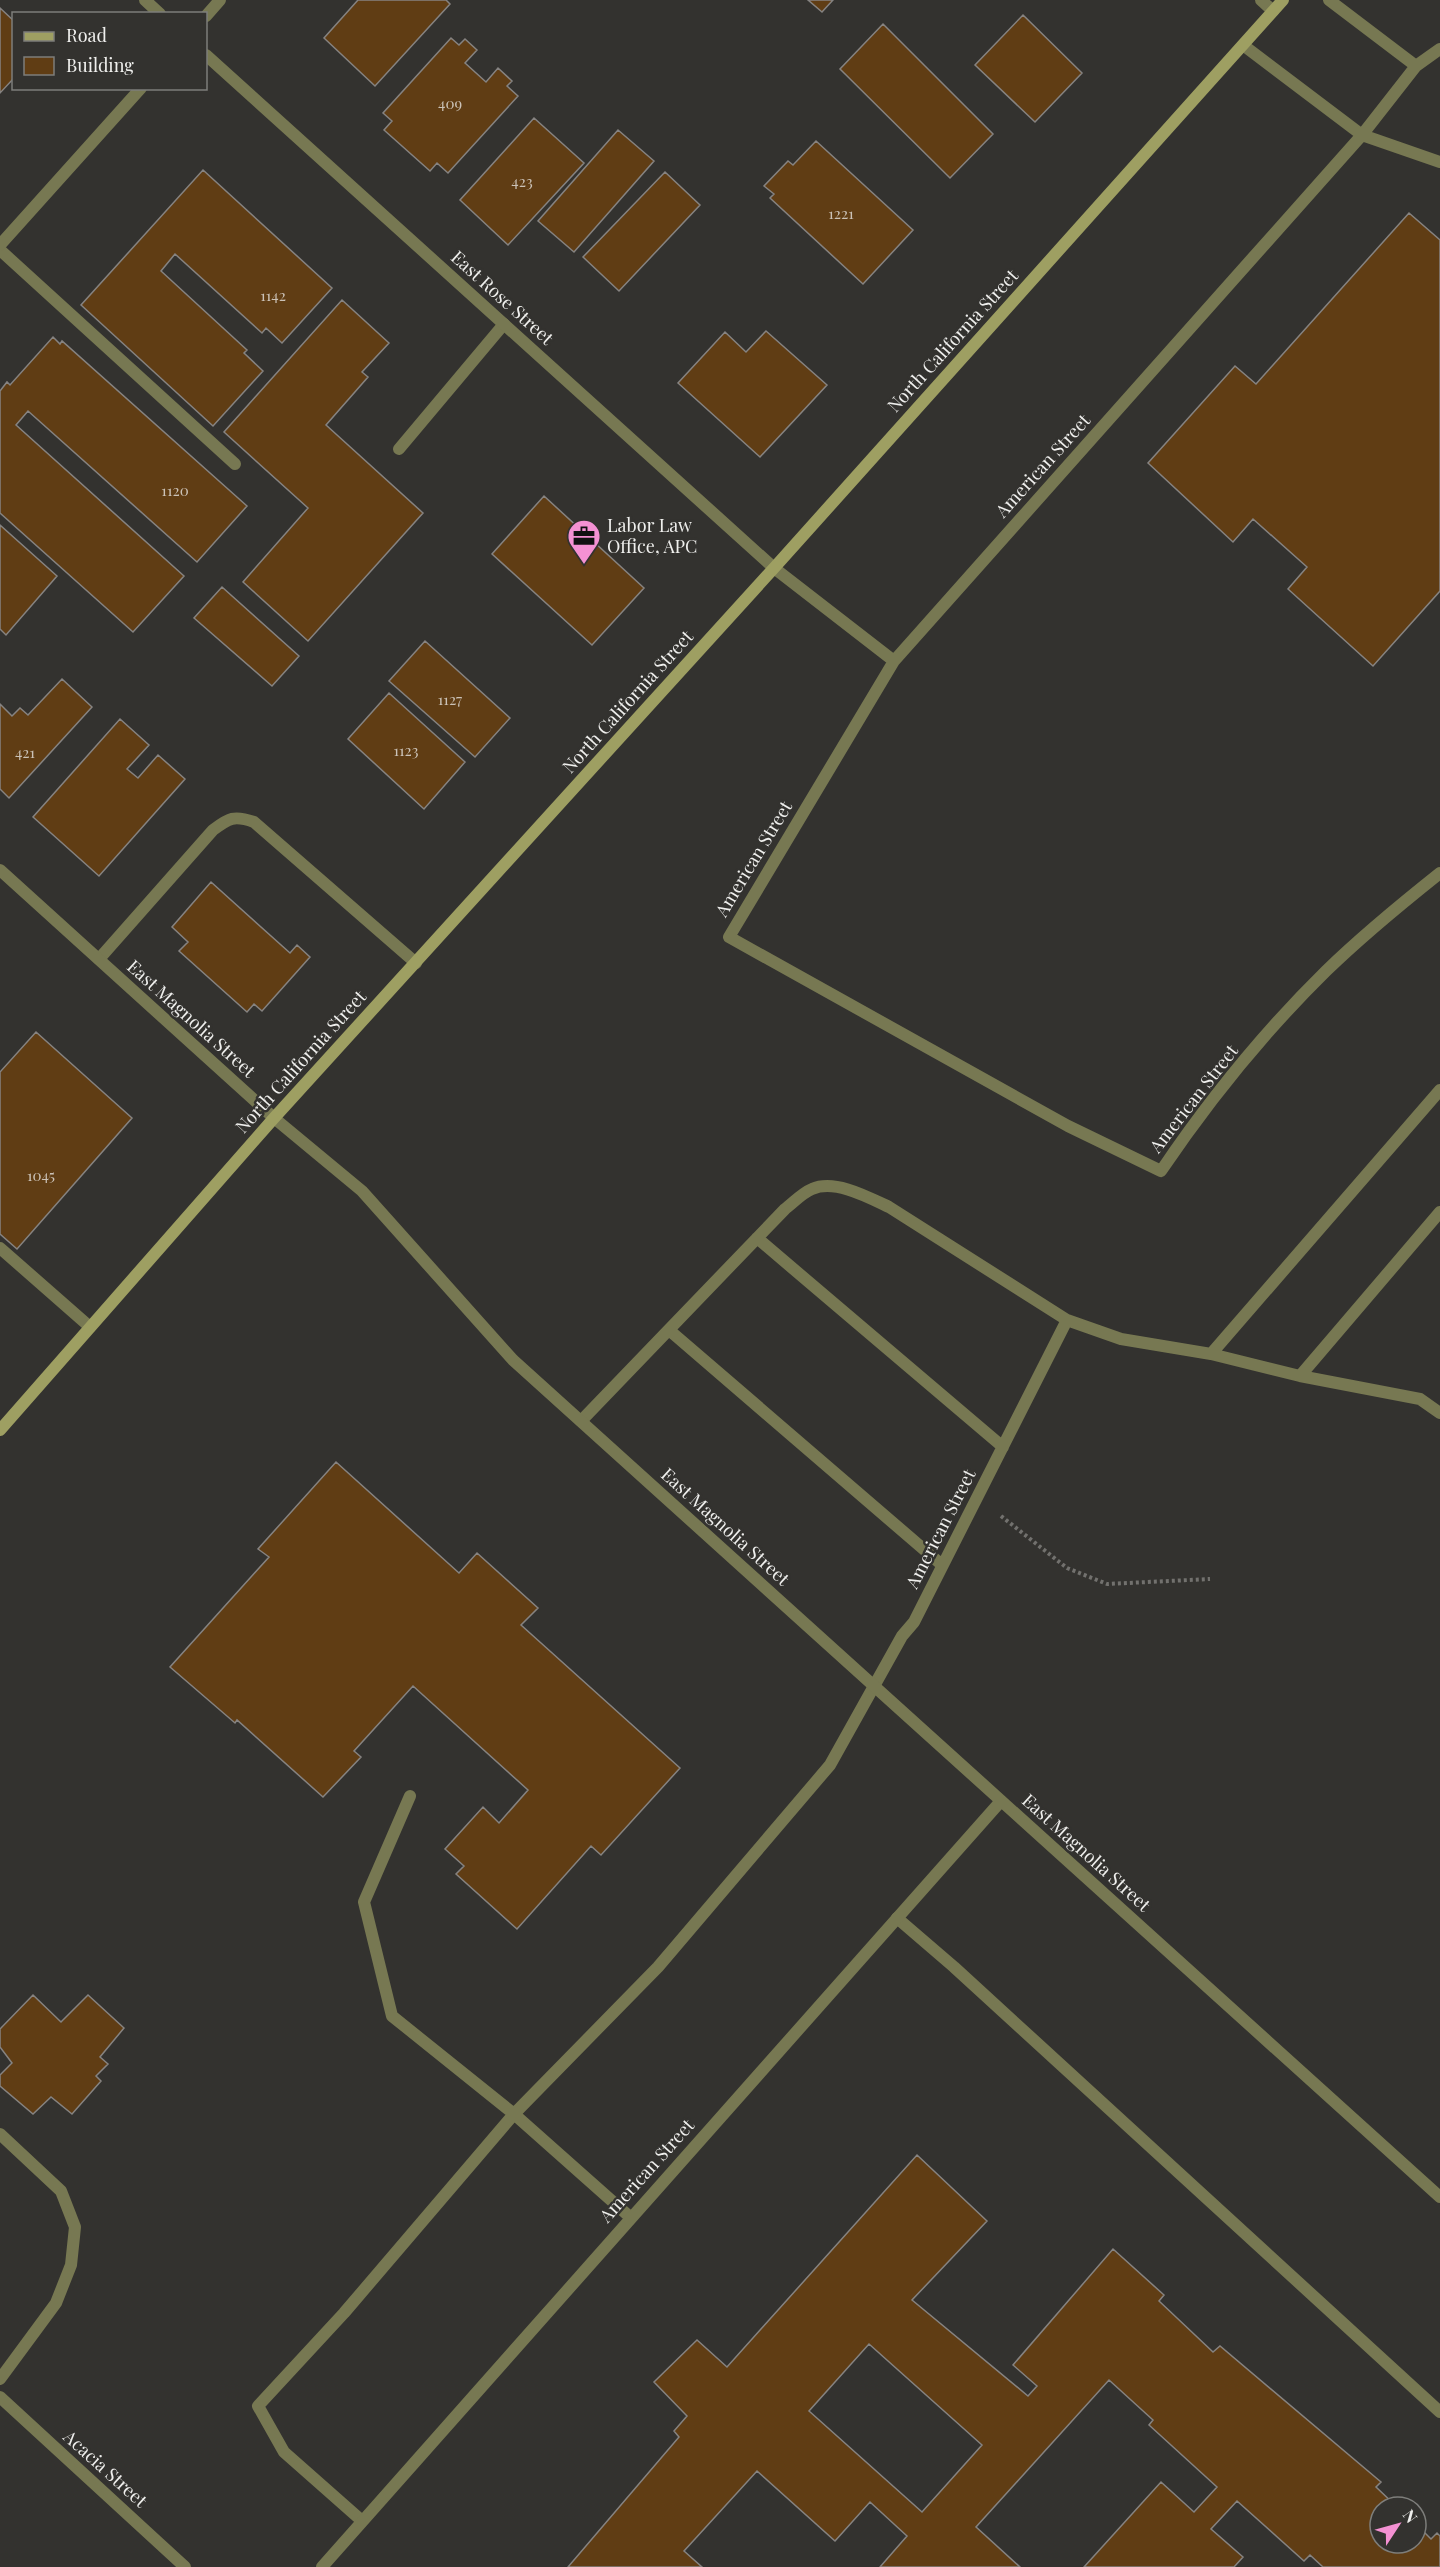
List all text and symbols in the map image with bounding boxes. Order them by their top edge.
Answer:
legend [12,12,207,90]
text: Road [66,23,107,47]
text: Building [66,53,134,77]
house number: 409 [438,93,462,113]
house number: 423 [511,171,533,191]
house number: 1221 [828,203,854,223]
street label: East Rose Street [446,245,559,350]
street label: North California Street [882,263,1023,417]
house number: 1142 [260,285,286,305]
street label: American Street [989,408,1095,523]
house number: 1120 [161,480,189,500]
place label: Labor Law Office, APC [607,513,697,558]
office icon: Labor Law Office, APC [566,518,602,565]
street label: North California Street [557,624,698,778]
house number: 1127 [438,689,462,709]
house number: 1123 [393,740,419,760]
house number: 421 [15,742,36,762]
street label: American Street [709,796,797,922]
street label: East Magnolia Street [122,954,261,1083]
street label: North California Street [230,984,371,1138]
street label: American Street [1143,1039,1243,1158]
house number: 1045 [27,1165,55,1185]
street label: East Magnolia Street [656,1462,795,1591]
street label: American Street [899,1464,981,1593]
street label: East Magnolia Street [1017,1788,1156,1917]
street label: American Street [593,2113,699,2228]
street label: Acacia Street [58,2424,153,2513]
north arrow [1368,2495,1428,2555]
text: N [1399,2505,1423,2527]

